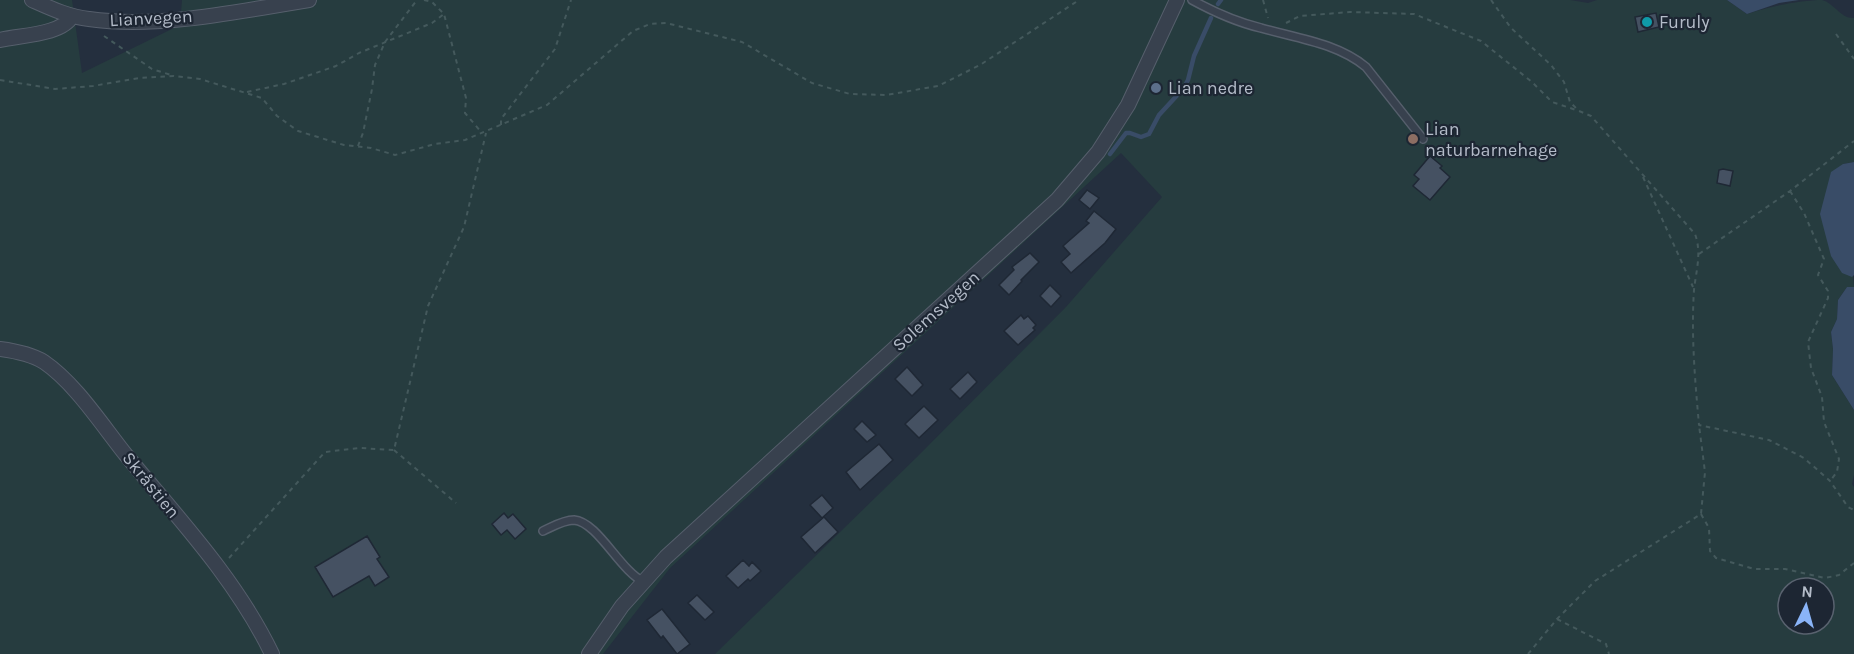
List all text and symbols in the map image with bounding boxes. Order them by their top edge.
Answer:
street label: Lianvegen [109,5,193,31]
place label: Furuly [1659,11,1710,33]
marker: Furuly [1640,15,1654,29]
place label: Lian nedre [1168,77,1253,99]
marker: Lian nedre [1149,81,1163,95]
place label: Lian naturbarnehage [1425,118,1557,161]
marker: Lian naturbarnehage [1406,132,1420,146]
street label: Solemsvegen [888,266,984,356]
street label: Skråstien [118,447,184,523]
north arrow [1776,576,1836,636]
text: N [1801,582,1814,602]

